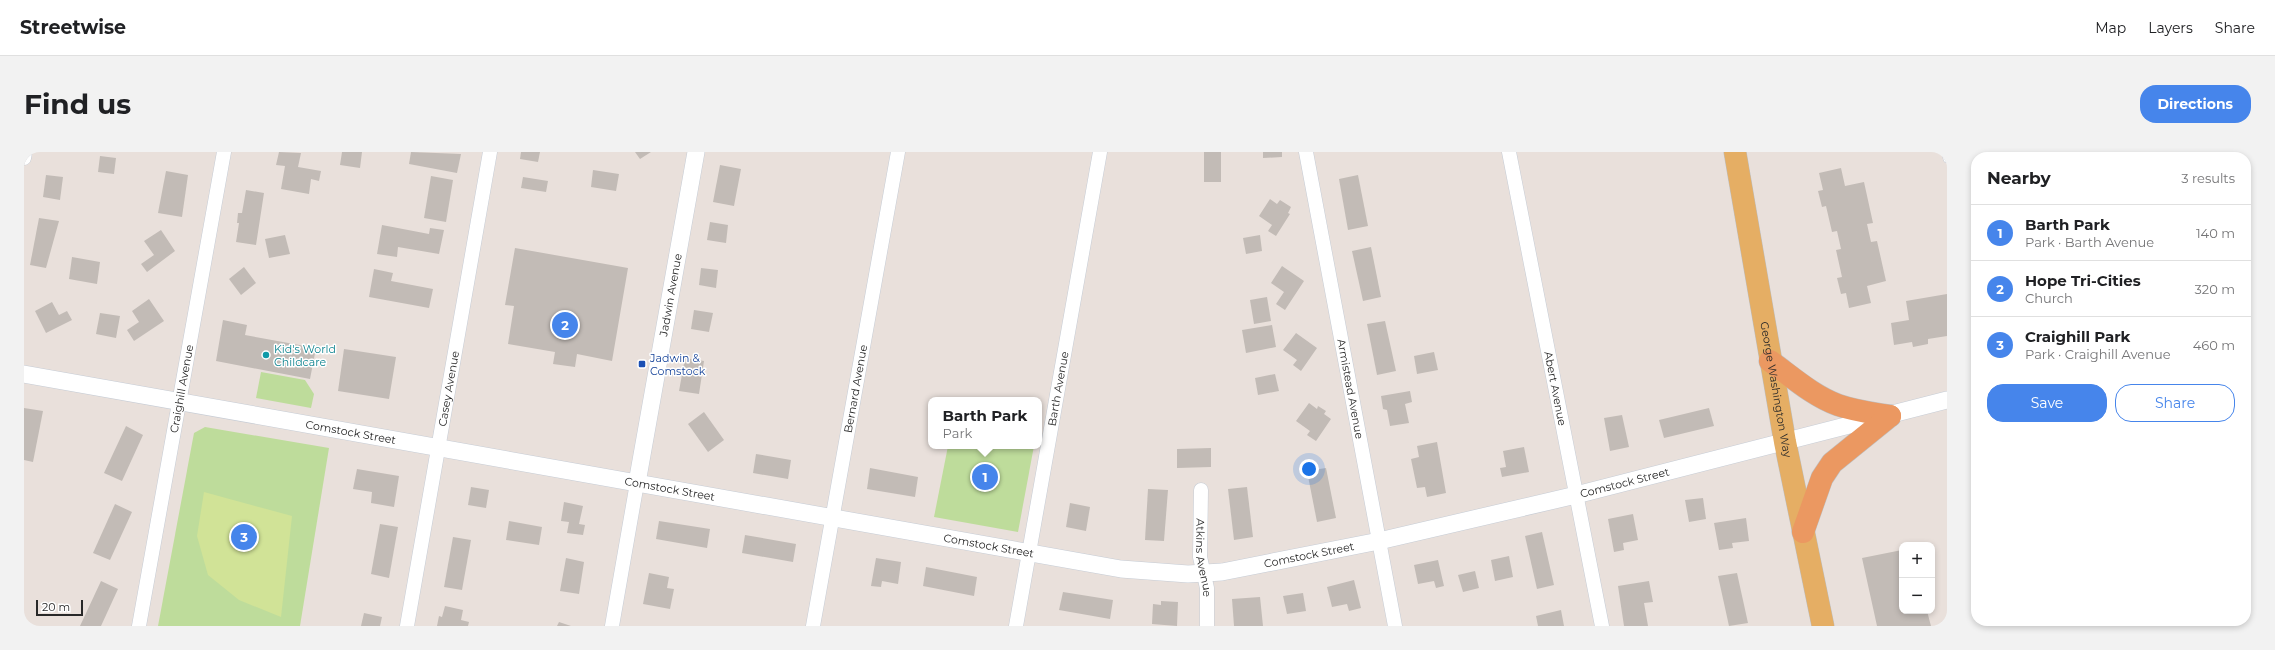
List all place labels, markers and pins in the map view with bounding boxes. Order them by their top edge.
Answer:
pin: 2 [552,310,578,340]
place label: Kid's World Childcare [274,342,336,369]
marker: Kid's World Childcare [261,350,271,360]
place label: Jadwin & Comstock [649,351,706,378]
marker: Jadwin & Comstock [637,359,647,369]
pin: 1 [972,462,998,492]
pin: 3 [231,522,257,552]

